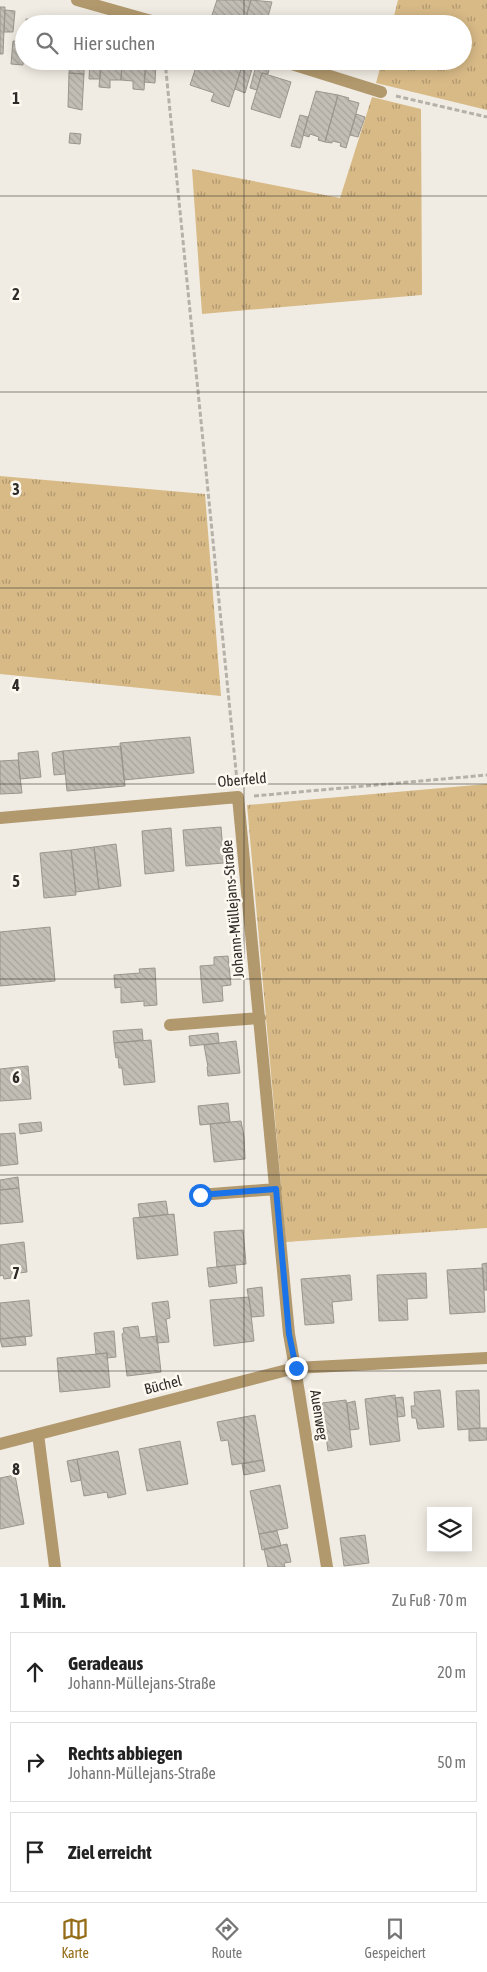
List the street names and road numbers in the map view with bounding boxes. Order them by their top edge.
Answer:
street label: Oberfeld [217,769,267,790]
street label: Johann-Müllejans-Straße [218,839,247,979]
street label: Büchel [142,1372,183,1397]
street label: Auenweg [307,1389,332,1442]

